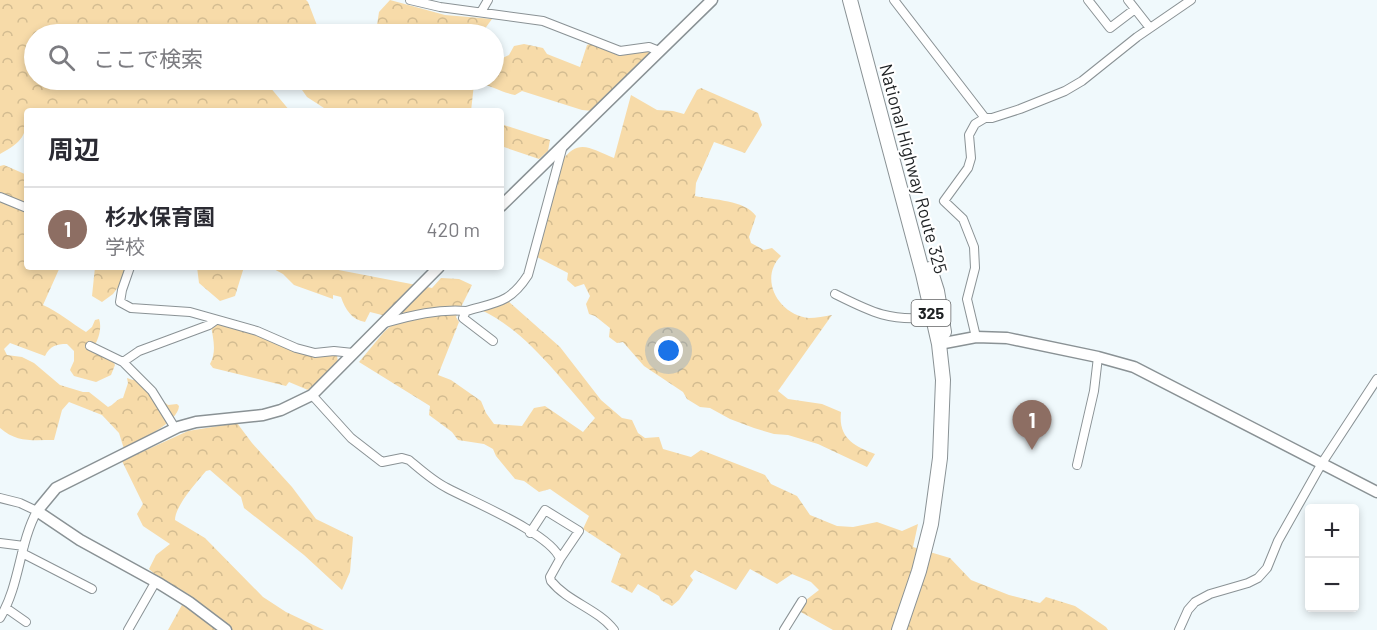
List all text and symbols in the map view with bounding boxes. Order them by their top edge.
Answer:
search box [24,24,504,90]
icon: search [45,41,78,74]
text: ここで検索 [93,45,203,71]
street label: National Highway Route 325 [875,61,953,276]
text: 周辺 [48,133,100,164]
text: 杉水保育園 [105,203,215,229]
text: 1 [64,217,71,241]
text: 420 m [426,217,480,241]
text: 学校 [105,234,145,258]
road number: 325 [912,300,950,326]
your location [654,336,683,365]
pin: 1 [1012,400,1052,450]
map controls [1305,504,1359,612]
button: + [1305,504,1359,558]
button: − [1305,558,1359,612]

